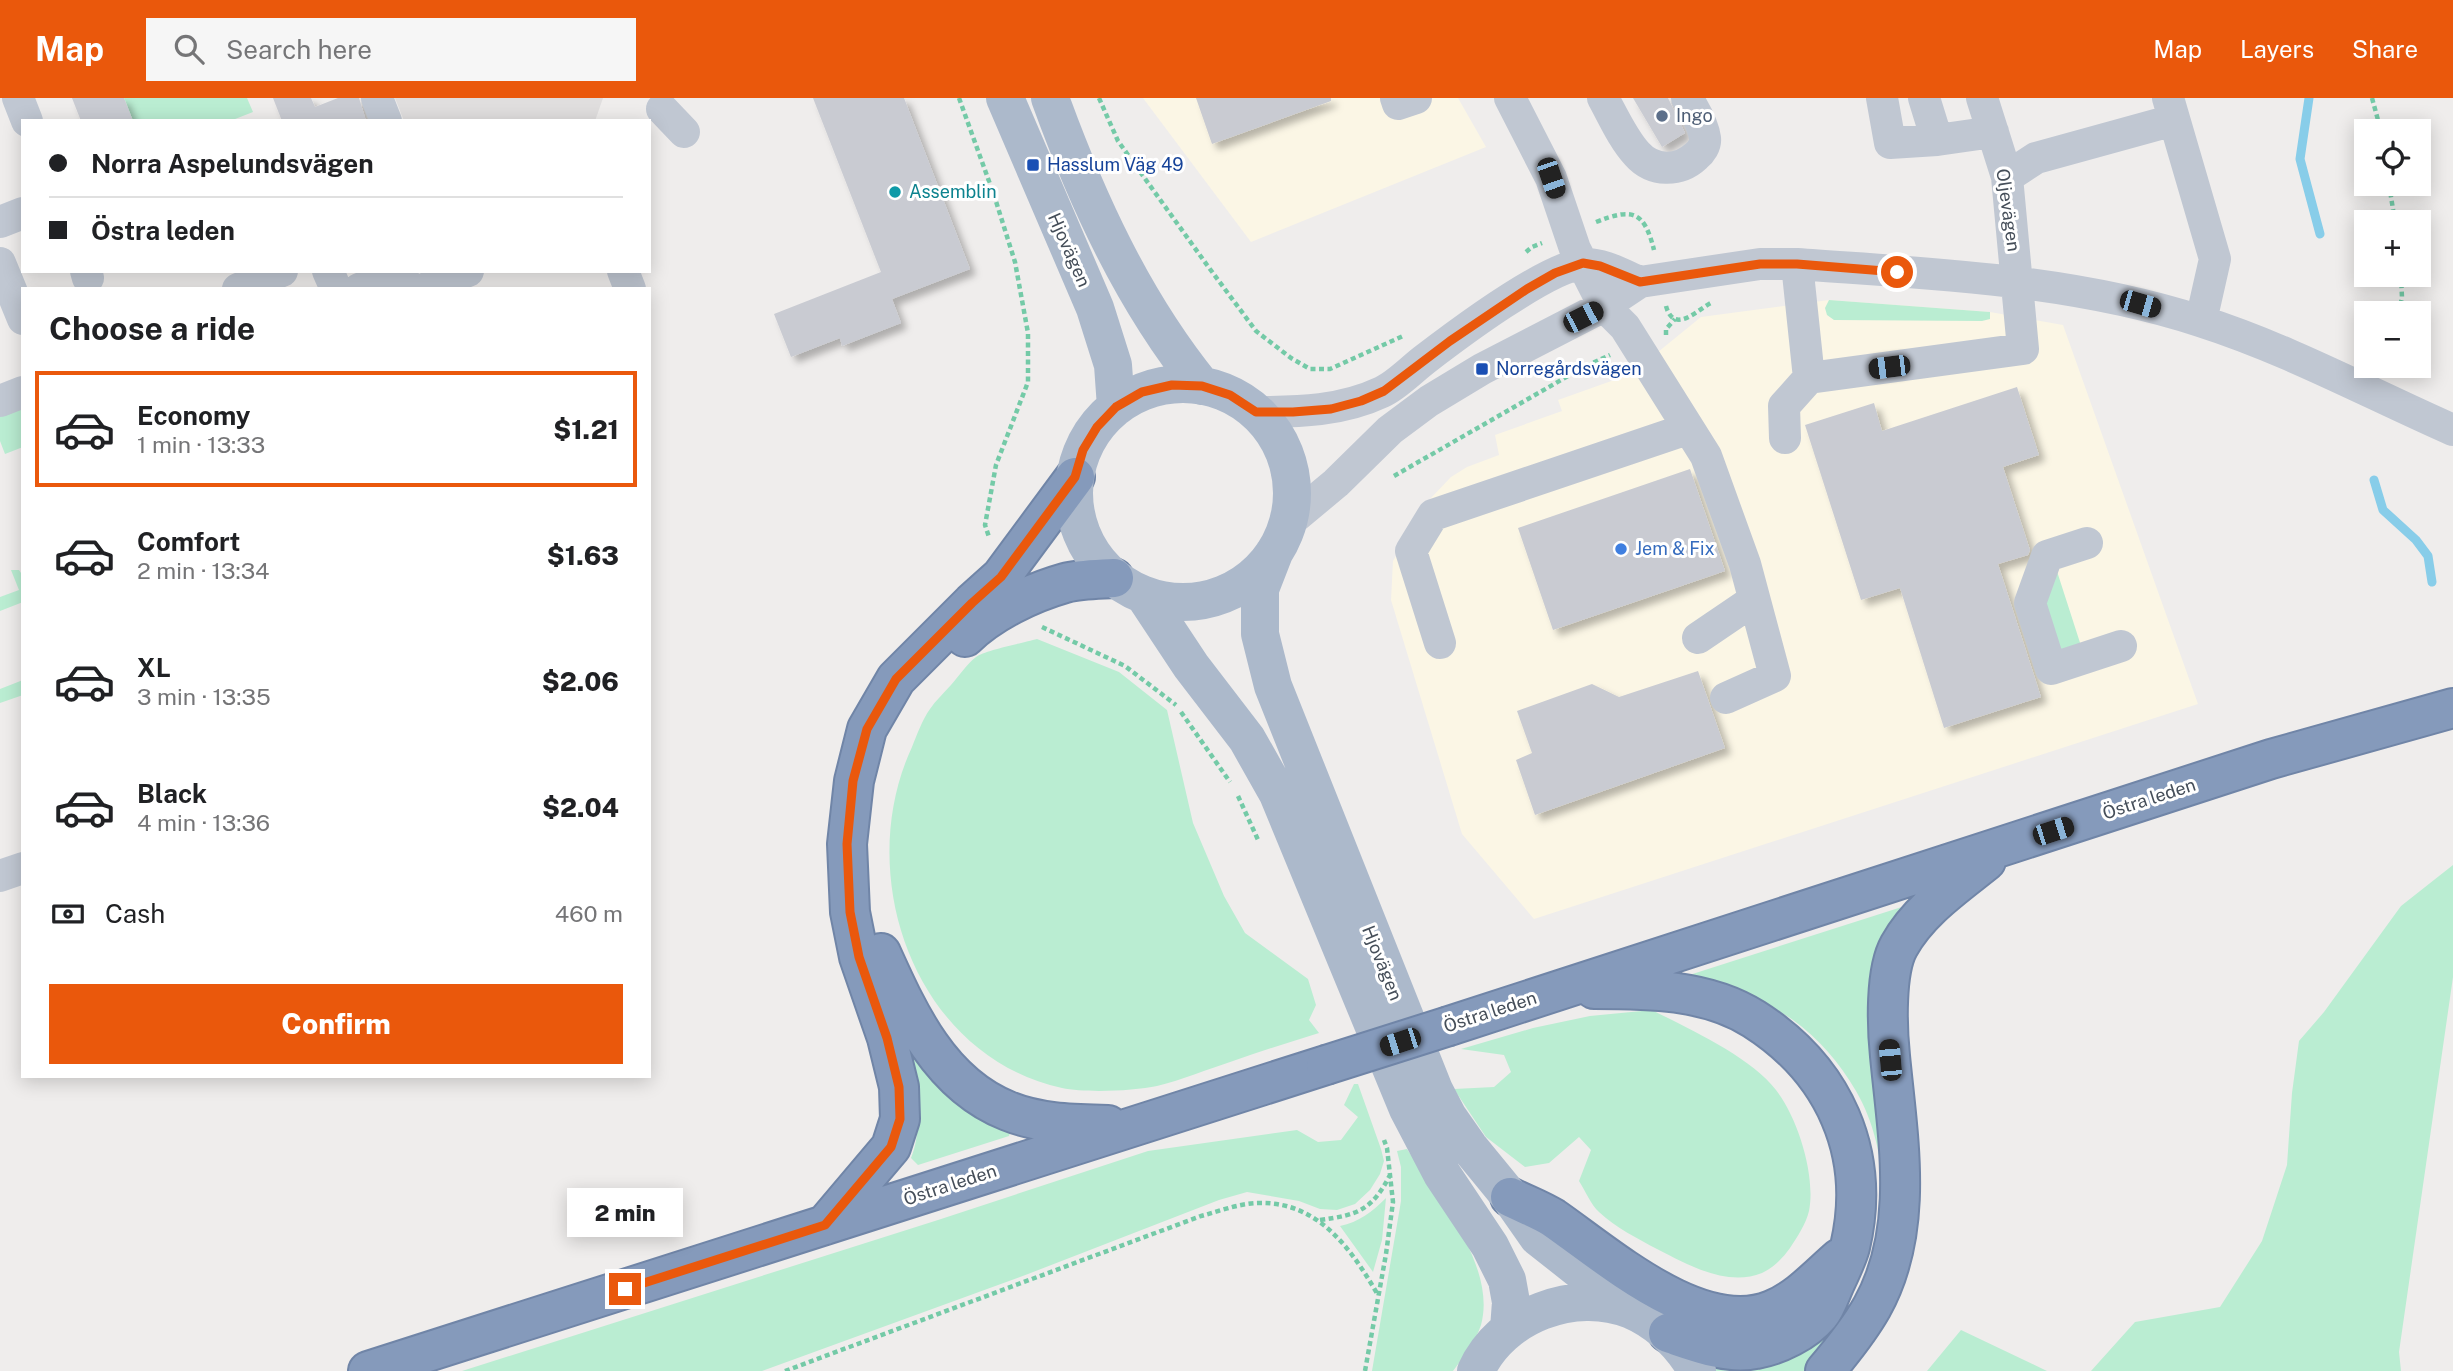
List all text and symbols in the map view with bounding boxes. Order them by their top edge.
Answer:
search box [146,18,636,81]
text: Map [35,30,104,68]
icon: search [170,30,208,68]
text: Search here [226,34,372,65]
text: Map [2153,35,2202,63]
text: Layers [2240,35,2314,63]
text: Share [2352,35,2418,63]
place label: Ingo [1676,105,1713,126]
marker: Ingo [1654,108,1670,124]
map controls [2354,119,2431,378]
button: locate [2354,119,2431,196]
text: Norra Aspelundsvägen [91,148,374,179]
place label: Hasslum Väg 49 [1047,154,1183,175]
car [1535,155,1568,201]
marker: Hasslum Väg 49 [1025,157,1041,173]
street label: Oljevägen [1992,167,2025,253]
place label: Assemblin [909,181,997,202]
marker: Assemblin [887,184,903,200]
street label: Hjovägen [1044,210,1095,290]
button: + [2354,210,2431,287]
text: Östra leden [91,215,235,246]
route start [1881,256,1913,288]
car [2117,288,2164,320]
car [1560,298,1607,336]
button: − [2354,301,2431,378]
text: Choose a ride [49,310,255,347]
car [1867,354,1912,380]
place label: Norregårdsvägen [1496,358,1642,379]
marker: Norregårdsvägen [1474,361,1490,377]
icon: car [53,398,116,461]
text: Economy [137,400,250,431]
text: $1.21 [553,414,619,445]
text: 1 min · 13:33 [137,431,265,458]
icon: car [53,524,116,587]
text: Comfort [137,526,240,557]
place label: Jem & Fix [1635,538,1715,559]
text: $1.63 [547,540,619,571]
marker: Jem & Fix [1613,541,1629,557]
text: 2 min · 13:34 [137,557,270,584]
icon: car [53,650,116,713]
text: XL [137,652,171,683]
text: $2.06 [542,666,619,697]
text: 3 min · 13:35 [137,683,271,710]
street label: Östra leden [2099,773,2198,823]
icon: car [53,776,116,839]
text: Black [137,778,207,809]
text: $2.04 [542,792,619,823]
text: 4 min · 13:36 [137,809,270,836]
car [2030,815,2077,847]
icon: cash [49,895,87,933]
text: Cash [105,898,165,929]
text: 460 m [555,900,623,927]
street label: Hjovägen [1358,922,1407,1003]
button: Confirm [49,984,623,1064]
street label: Östra leden [1440,986,1539,1036]
car [1377,1026,1424,1058]
car [1878,1038,1903,1082]
street label: Östra leden [900,1159,999,1209]
callout: 2 min [567,1188,683,1236]
text: 2 min [594,1199,656,1226]
route end [609,1273,641,1305]

